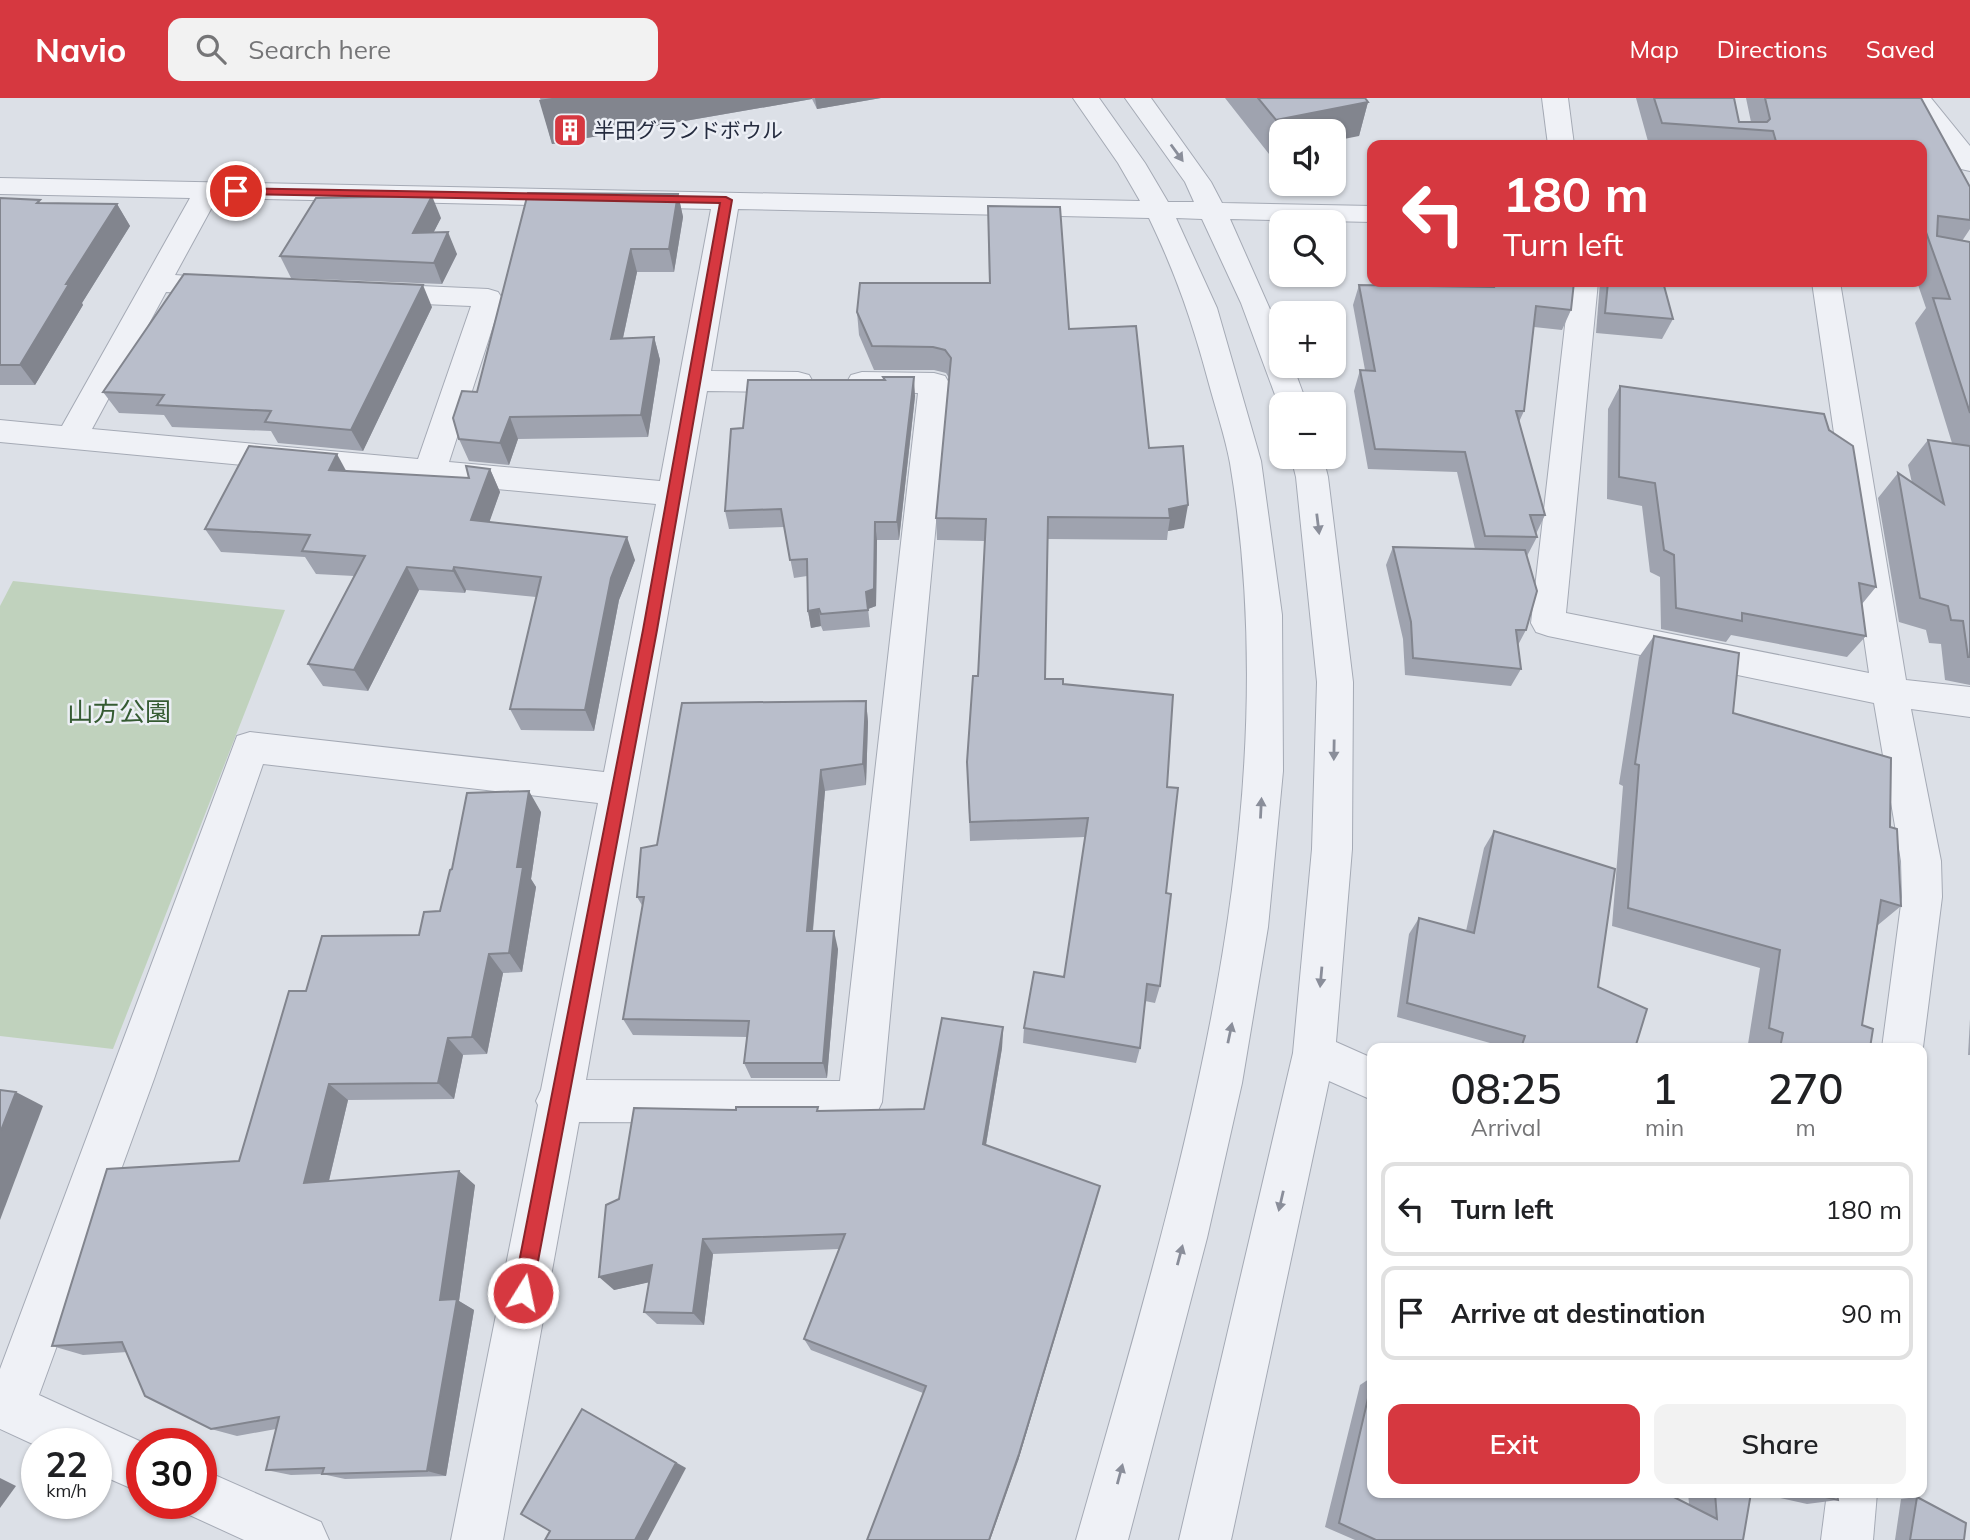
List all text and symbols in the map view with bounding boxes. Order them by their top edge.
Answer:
search box [168,18,658,81]
text: Navio [35,29,126,70]
icon: search [192,30,230,68]
text: Search here [248,33,391,66]
text: Map [1629,34,1679,64]
text: Directions [1717,34,1828,64]
text: Saved [1866,34,1935,64]
building icon: 半田グランドボウル [551,111,589,149]
place label: 半田グランドボウル [594,117,783,143]
map controls [1269,119,1346,469]
button: sound [1269,119,1346,196]
one-way arrow [1170,144,1184,163]
pin [206,161,266,221]
text: 180 m [1503,163,1649,224]
icon: left [1388,168,1479,259]
icon: arrive [217,172,255,210]
button: search [1269,210,1346,287]
text: Turn left [1503,224,1623,264]
button: + [1269,301,1346,378]
button: − [1269,392,1346,469]
one-way arrow [1313,513,1324,535]
park label: 山方公園 [67,695,171,728]
one-way arrow [1328,740,1340,762]
one-way arrow [1256,796,1267,818]
one-way arrow [1315,967,1326,989]
one-way arrow [1225,1022,1236,1044]
text: 08:25 [1451,1062,1561,1115]
text: 1 [1652,1062,1677,1115]
text: 270 [1768,1062,1843,1115]
text: Arrival [1471,1113,1541,1142]
text: min [1645,1113,1684,1142]
text: m [1795,1113,1816,1142]
one-way arrow [1275,1190,1286,1212]
icon: left [1392,1190,1430,1228]
text: Turn left [1451,1193,1553,1226]
text: 180 m [1826,1193,1902,1226]
one-way arrow [1175,1244,1185,1265]
position arrow [486,1256,560,1330]
icon: arrive [1392,1294,1430,1332]
text: Arrive at destination [1451,1297,1706,1330]
text: 90 m [1841,1297,1902,1330]
button: Exit [1388,1404,1640,1484]
button: Share [1654,1404,1906,1484]
speed limit sign: 30 [126,1428,217,1519]
text: 22 [45,1442,88,1486]
one-way arrow [1115,1463,1126,1485]
text: km/h [46,1479,87,1502]

